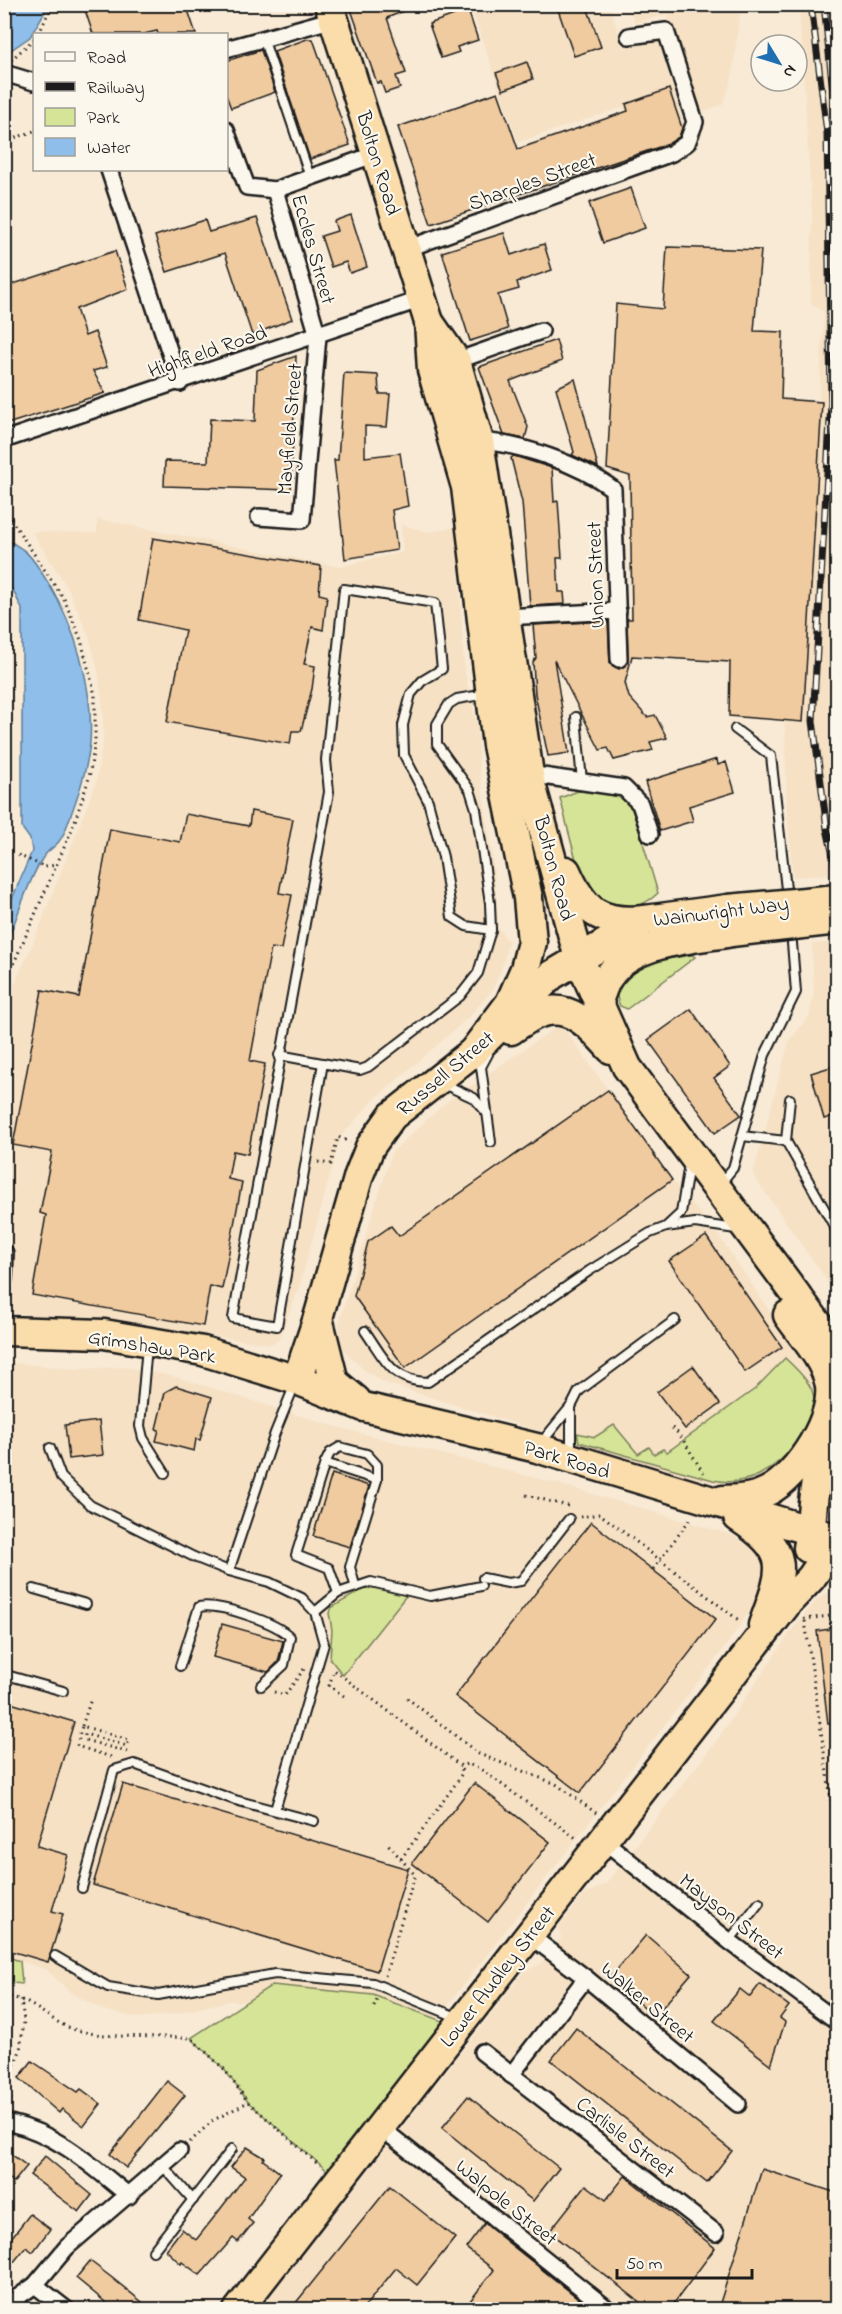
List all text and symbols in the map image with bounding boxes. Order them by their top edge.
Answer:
legend [33,33,228,171]
north arrow [749,33,809,93]
text: Road [87,46,126,72]
text: N [776,59,802,83]
text: Railway [87,76,144,102]
text: Park [87,106,120,132]
street label: Bolton Road [347,107,407,219]
text: Water [87,136,131,162]
street label: Sharples Street [465,146,601,220]
street label: Eccles Street [282,191,342,308]
street label: Highfield Road [144,319,272,389]
street label: Mayfield Street [270,362,314,497]
street label: Union Street [580,521,614,629]
street label: Bolton Road [524,812,581,924]
street label: Wainwright Way [652,890,791,938]
street label: Russell Street [391,1025,502,1124]
street label: Grimshaw Park [86,1323,218,1373]
street label: Park Road [520,1434,613,1488]
street label: Mayson Street [671,1867,790,1970]
street label: Lower Audley Street [433,1900,565,2056]
street label: Walker Street [593,1955,700,2052]
street label: Carlisle Street [569,2090,681,2187]
street label: Walpole Street [448,2153,563,2254]
scale bar [617,2242,752,2280]
text: 50 m [626,2252,663,2278]

